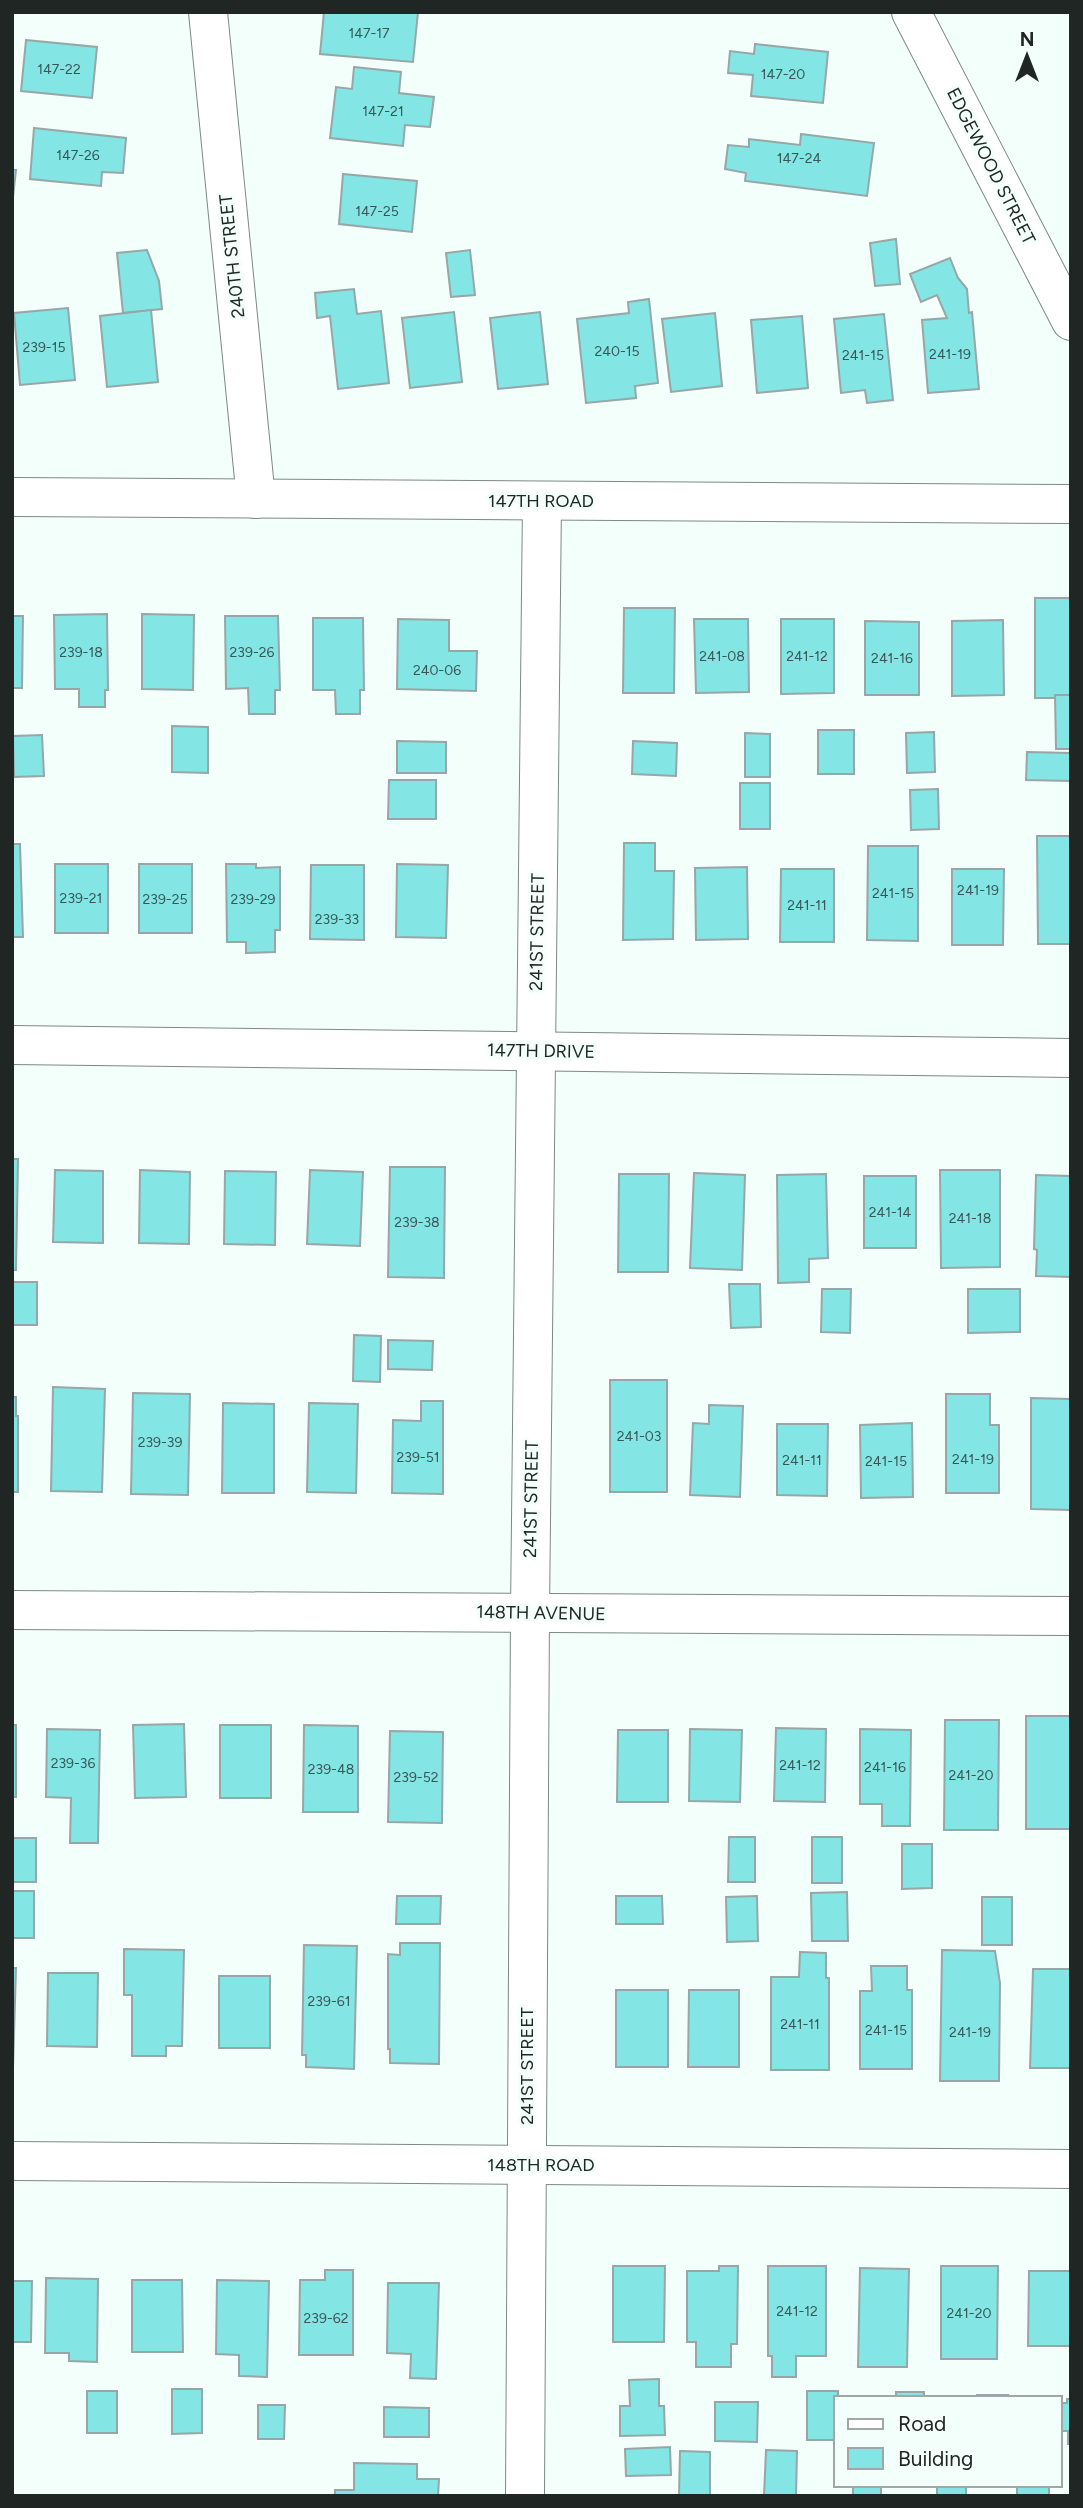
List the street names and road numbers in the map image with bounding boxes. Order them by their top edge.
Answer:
street label: EDGEWOOD STREET [942,84,1040,248]
street label: 240TH STREET [215,193,249,319]
street label: 147TH ROAD [488,490,594,512]
street label: 241ST STREET [525,873,549,991]
street label: 147TH DRIVE [487,1039,595,1063]
street label: 241ST STREET [519,1440,543,1558]
street label: 148TH AVENUE [476,1601,606,1625]
street label: 241ST STREET [516,2007,538,2125]
street label: 148TH ROAD [487,2154,595,2176]

